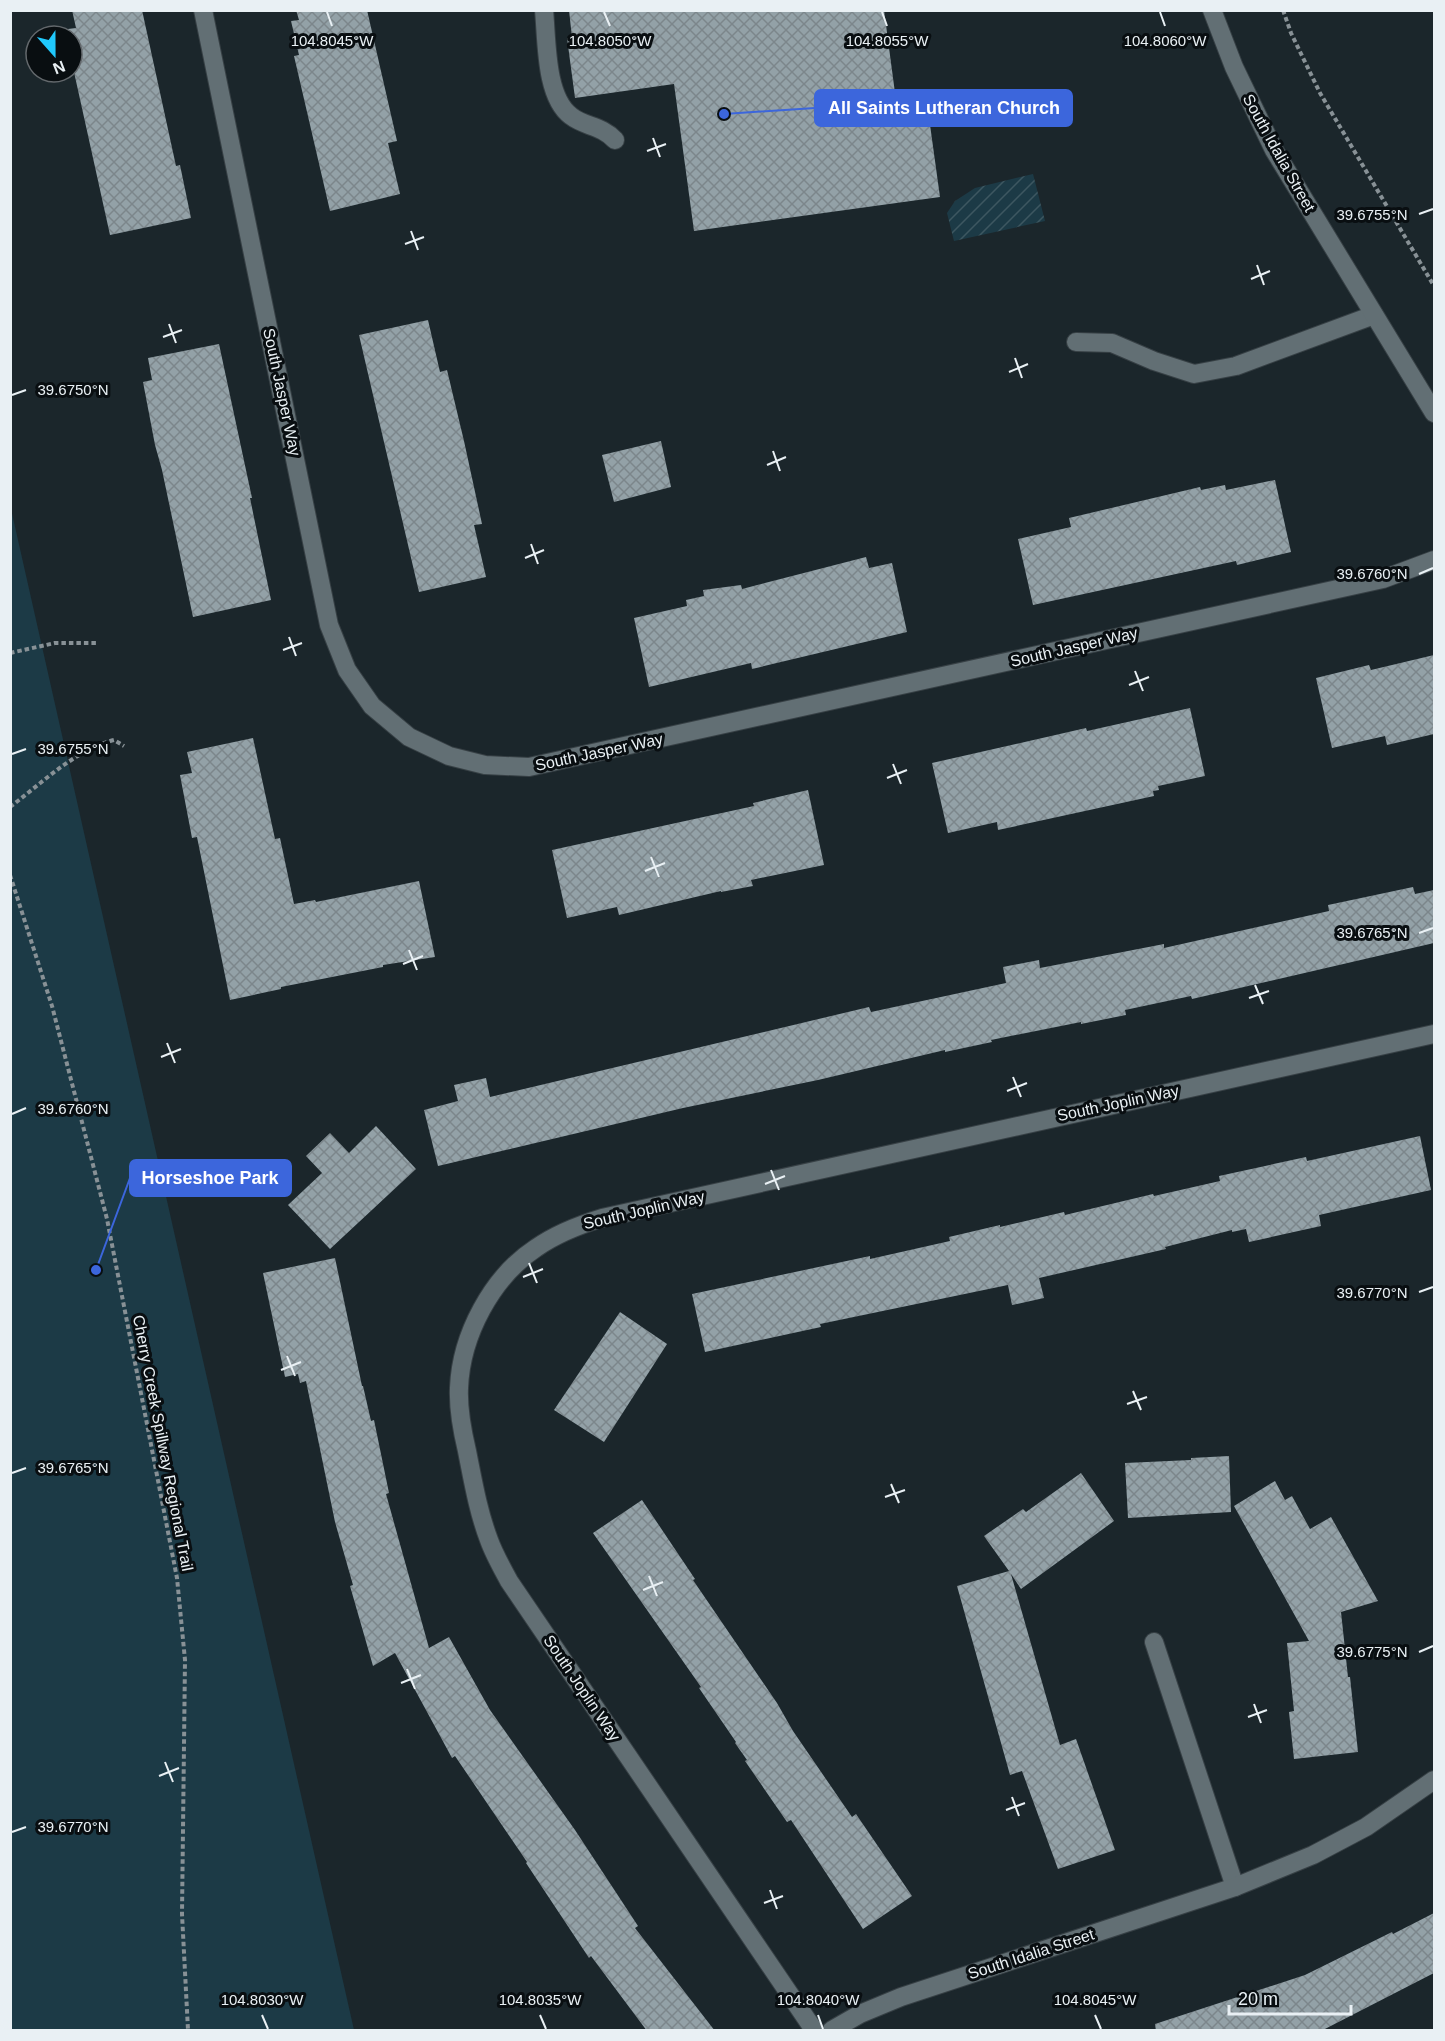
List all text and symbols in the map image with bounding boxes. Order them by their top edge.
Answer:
north arrow [24,24,84,84]
text: 104.8045°W [291,32,374,49]
text: 104.8050°W [569,32,652,49]
text: 104.8055°W [846,32,929,49]
text: 104.8060°W [1124,32,1207,49]
text: N [51,58,68,78]
callout: All Saints Lutheran Church [815,90,1072,126]
street label: South Idalia Street [1240,91,1319,215]
text: All Saints Lutheran Church [828,98,1060,118]
text: 39.6755°N [1336,206,1408,223]
street label: South Jasper Way [260,327,304,457]
text: 39.6750°N [37,381,109,398]
text: 39.6760°N [1336,565,1408,582]
street label: South Jasper Way [1009,624,1139,670]
street label: South Jasper Way [534,730,664,774]
text: 39.6755°N [37,740,109,757]
text: 39.6765°N [1336,924,1408,941]
street label: South Joplin Way [1056,1082,1180,1124]
text: 39.6760°N [37,1100,109,1117]
callout: Horseshoe Park [130,1160,291,1196]
text: Horseshoe Park [141,1168,280,1188]
street label: South Joplin Way [582,1188,706,1232]
text: 39.6770°N [1336,1284,1408,1301]
street label: Cherry Creek Spillway Regional Trail [130,1313,196,1573]
text: 39.6765°N [37,1459,109,1476]
street label: South Joplin Way [540,1632,624,1744]
text: 39.6775°N [1336,1643,1408,1660]
text: 39.6770°N [37,1818,109,1835]
street label: South Idalia Street [966,1925,1097,1982]
scale bar [1229,1978,1350,2016]
text: 20 m [1238,1989,1278,2009]
text: 104.8030°W [221,1991,304,2008]
text: 104.8035°W [499,1991,582,2008]
text: 104.8040°W [777,1991,860,2008]
text: 104.8045°W [1054,1991,1137,2008]

